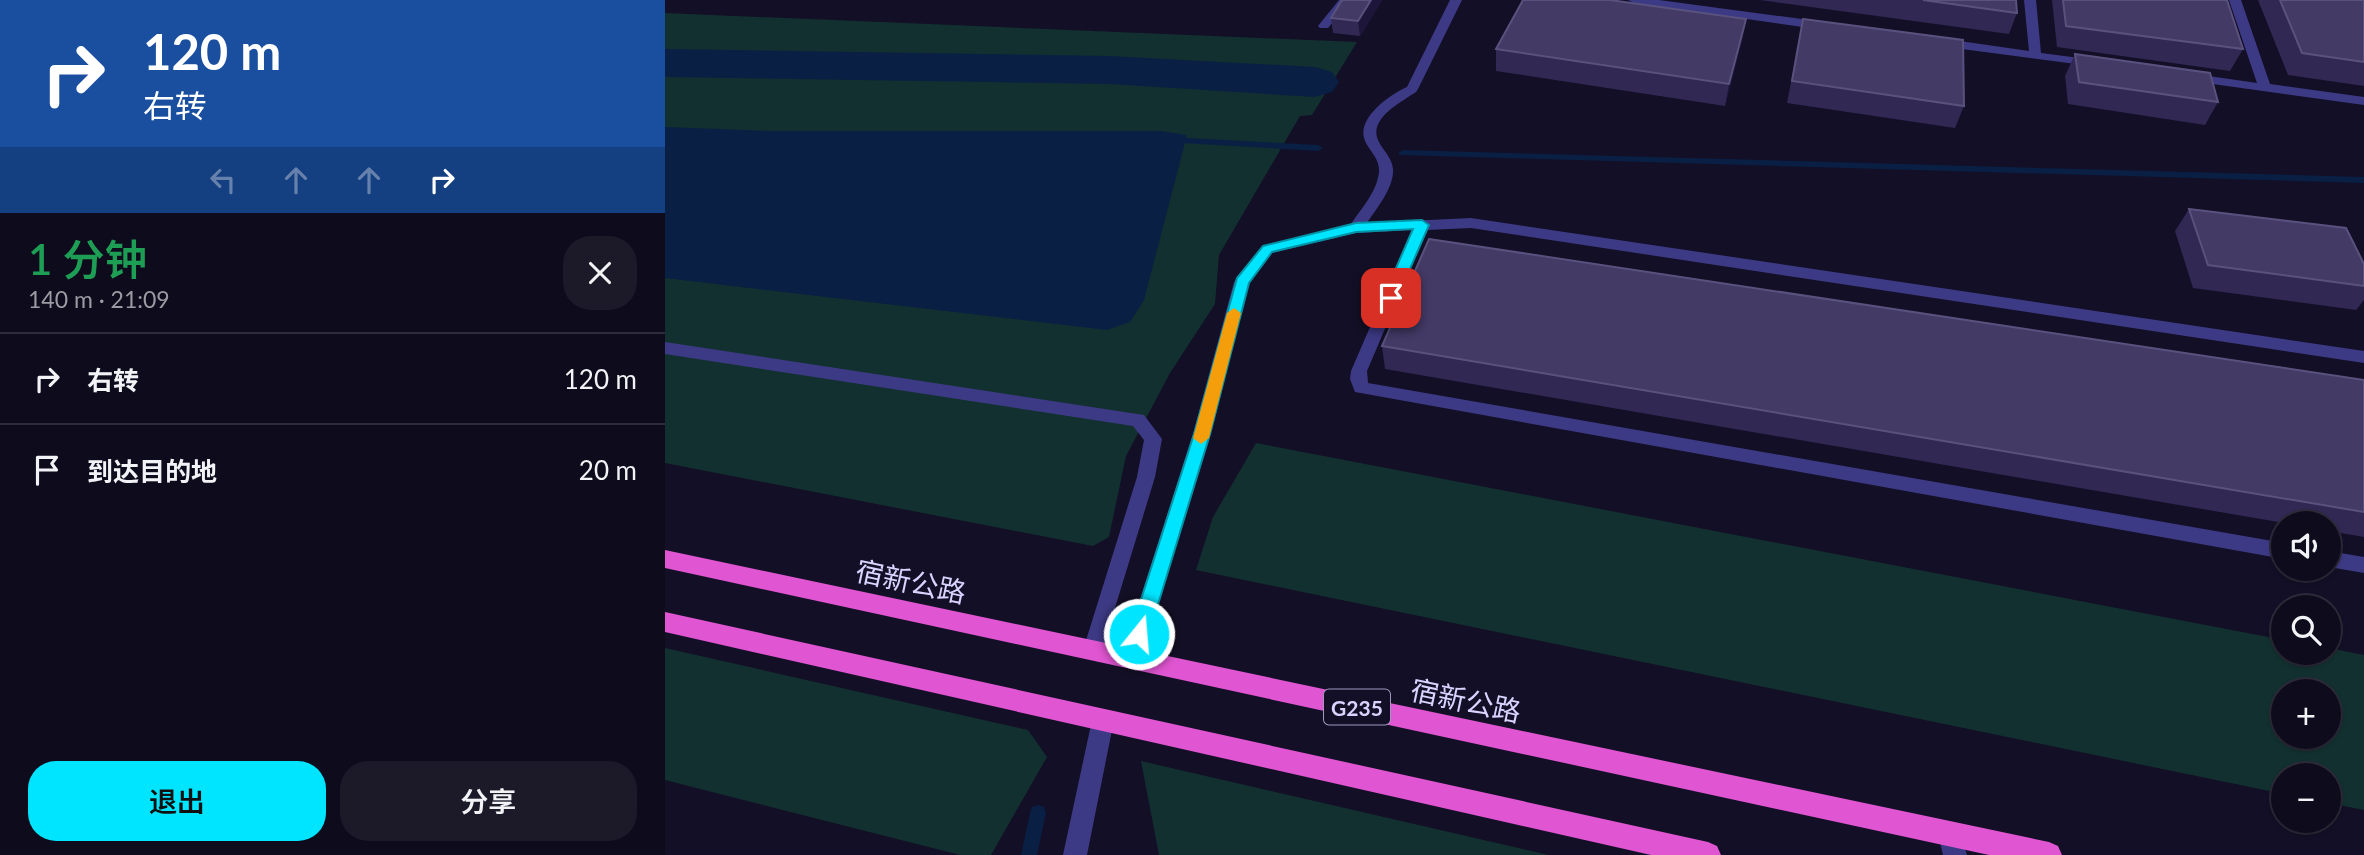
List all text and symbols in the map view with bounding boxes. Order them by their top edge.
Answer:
text: 120 m [143,22,281,80]
icon: right [28,28,119,119]
text: 右转 [143,86,207,125]
icon: left [204,161,242,199]
icon: ahead [277,161,315,199]
icon: ahead [350,161,388,199]
icon: right [423,161,461,199]
text: 1 分钟 [28,234,147,284]
button: close [563,236,637,310]
pin [1361,268,1421,328]
icon: arrive [1372,279,1410,317]
text: 140 m · 21:09 [28,285,170,313]
icon: right [28,360,66,398]
text: 120 m [564,363,637,395]
text: 右转 [87,364,139,396]
icon: arrive [28,451,66,489]
text: 20 m [579,454,637,486]
text: 到达目的地 [87,455,217,487]
map controls [2271,511,2341,833]
button: sound [2271,511,2341,581]
street label: 宿新公路 [853,553,969,609]
button: search [2271,595,2341,665]
position arrow [1102,597,1176,671]
street label: 宿新公路 [1408,672,1524,728]
button: + [2271,679,2341,749]
road number: G235 [1324,690,1390,724]
button: 退出 [28,761,326,841]
button: 分享 [340,761,637,841]
button: − [2271,763,2341,833]

